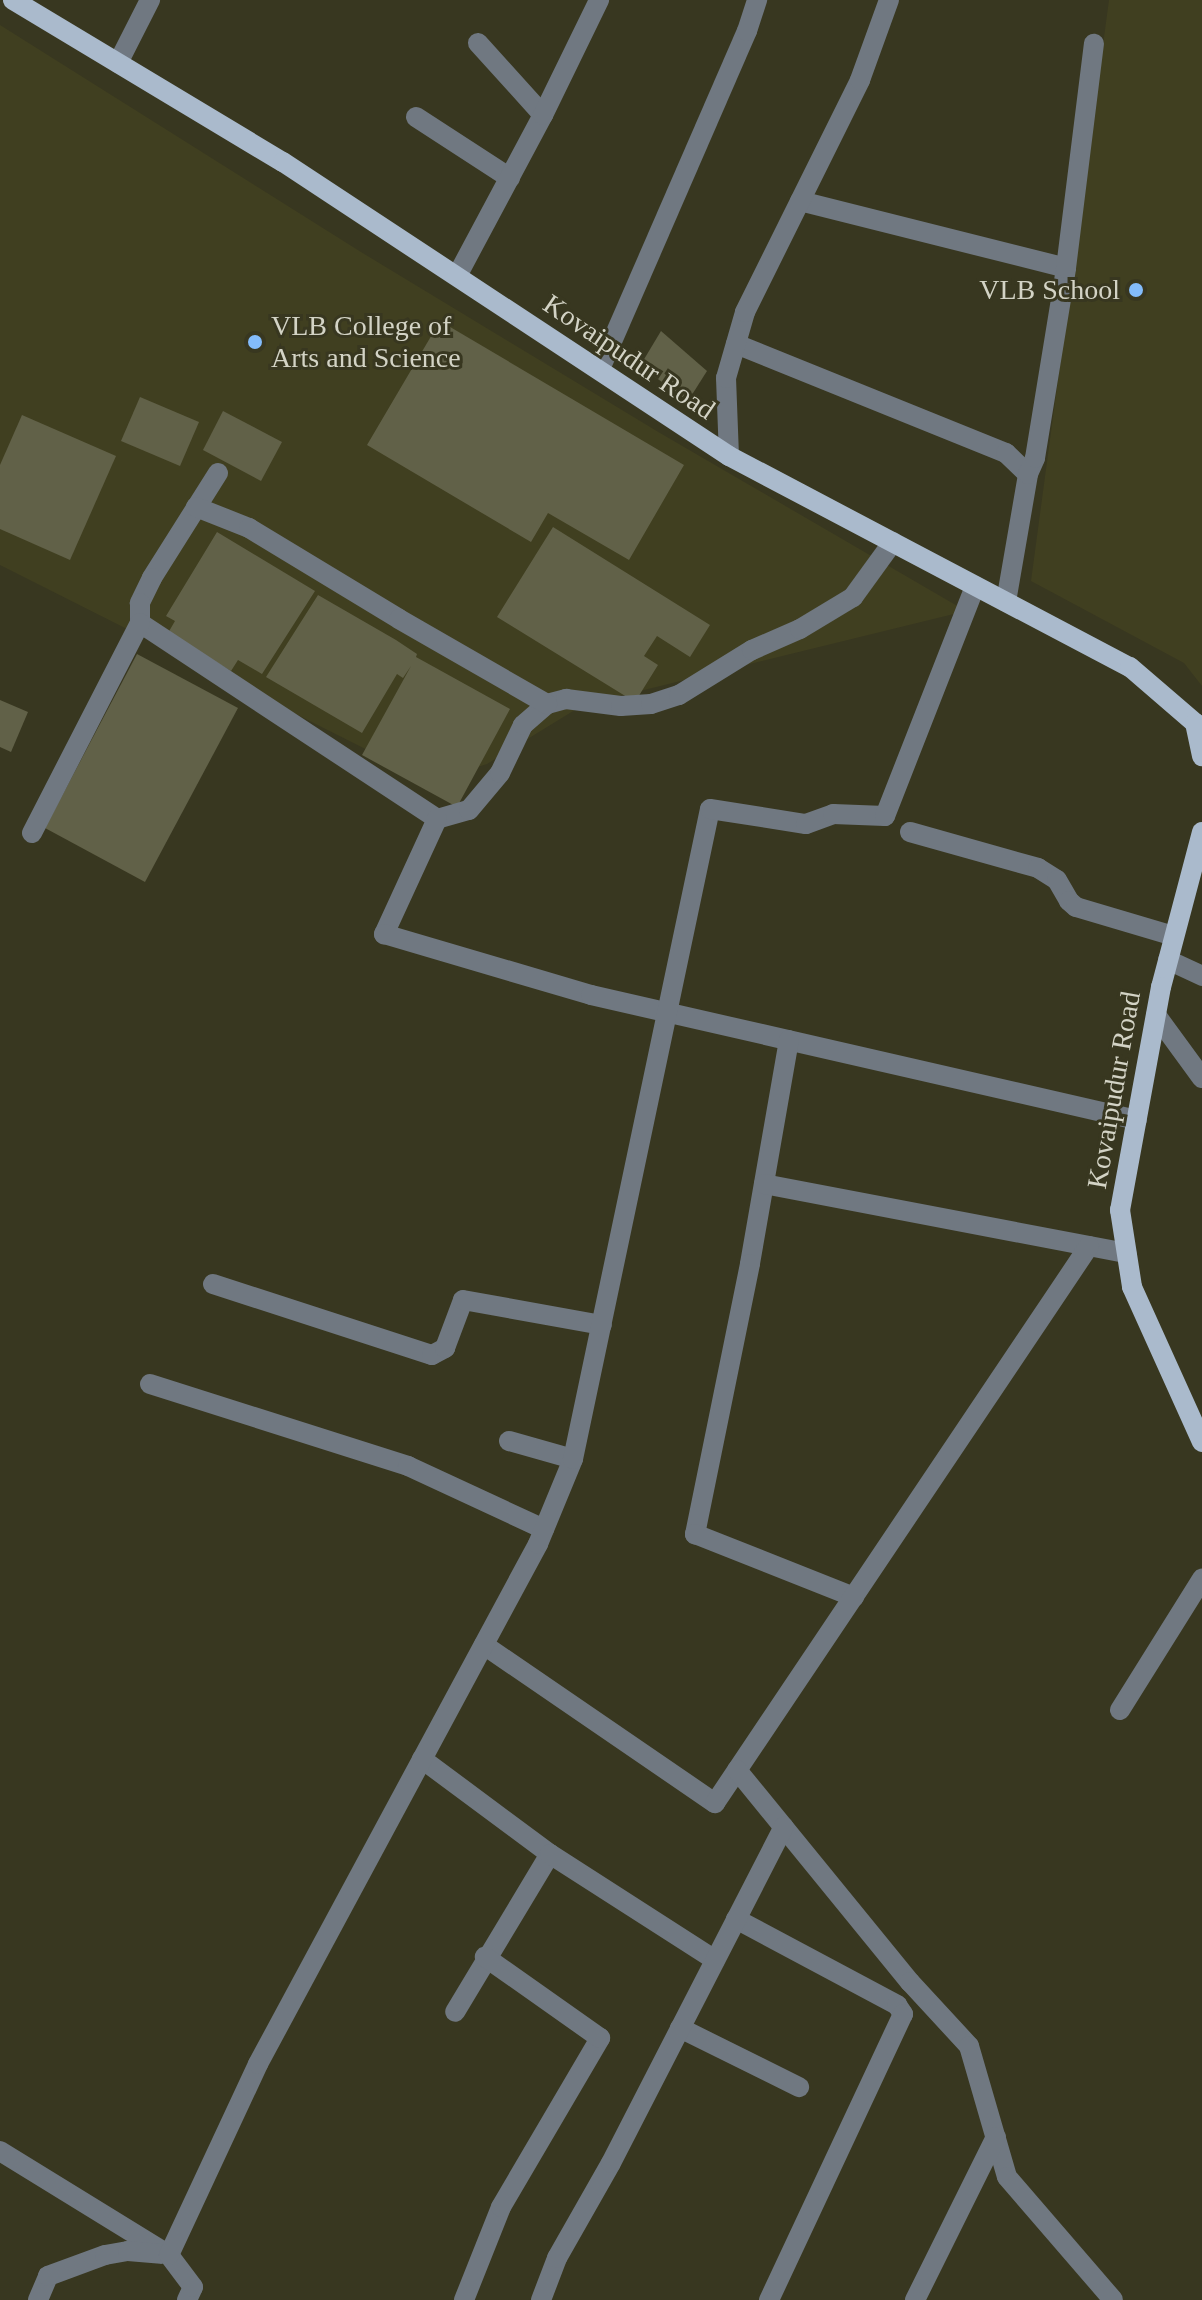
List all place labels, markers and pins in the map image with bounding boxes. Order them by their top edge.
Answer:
place label: VLB School [979,273,1120,307]
marker: VLB School [1127,281,1145,299]
place label: VLB College of Arts and Science [271,309,461,375]
marker: VLB College of Arts and Science [246,333,264,351]

